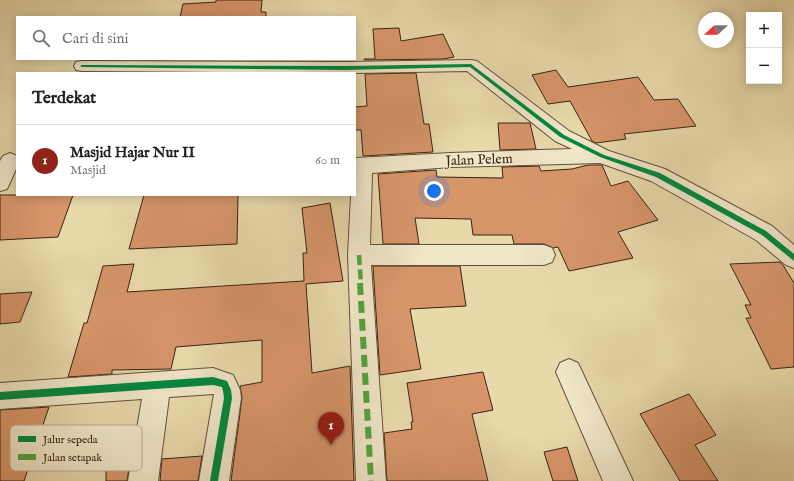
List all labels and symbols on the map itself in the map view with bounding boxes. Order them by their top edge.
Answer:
north arrow [698,12,734,48]
street label: Jalan Pelem [443,150,513,170]
your location [424,181,444,201]
pin: 1 [318,412,344,445]
legend [10,425,142,471]
text: Jalur sepeda [41,433,98,447]
text: Jalan setapak [41,451,102,465]

